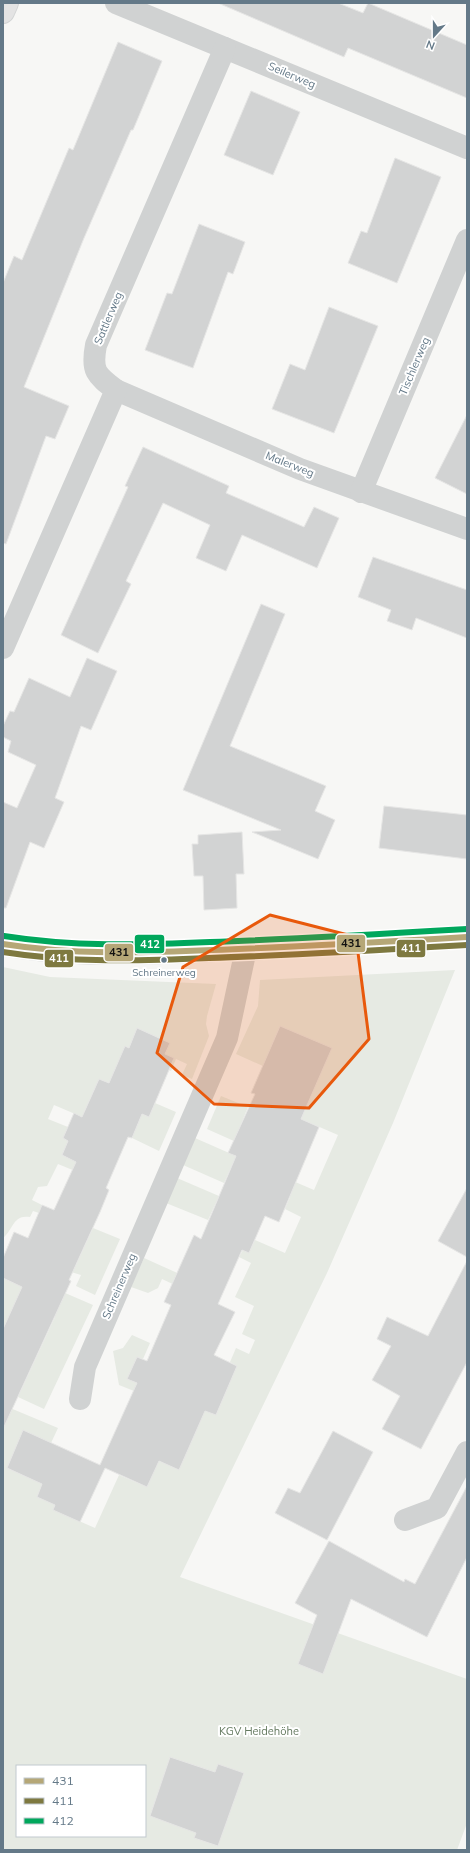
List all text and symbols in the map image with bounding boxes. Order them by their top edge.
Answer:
north arrow [414,16,454,56]
text: N [424,37,437,53]
street label: Seilerweg [266,59,318,91]
street label: Sattlerweg [91,289,125,347]
street label: Tischlerweg [396,335,432,397]
street label: Malerweg [264,448,316,480]
line badge: 412 [134,934,165,954]
line badge: 431 [336,934,366,953]
text: 431 [341,936,361,950]
text: 412 [140,937,160,951]
line badge: 411 [396,939,426,958]
text: 411 [401,941,421,955]
line badge: 431 [104,943,134,962]
text: 431 [109,945,129,959]
line badge: 411 [44,949,74,968]
text: 411 [49,951,69,965]
marker: Schreinerweg [159,955,169,965]
place label: Schreinerweg [132,966,196,979]
street label: Schreinerweg [99,1251,139,1321]
park label: KGV Heidehöhe [219,1724,299,1738]
legend [16,1765,146,1837]
text: 431 [52,1773,74,1788]
text: 411 [52,1793,74,1808]
text: 412 [52,1813,74,1828]

